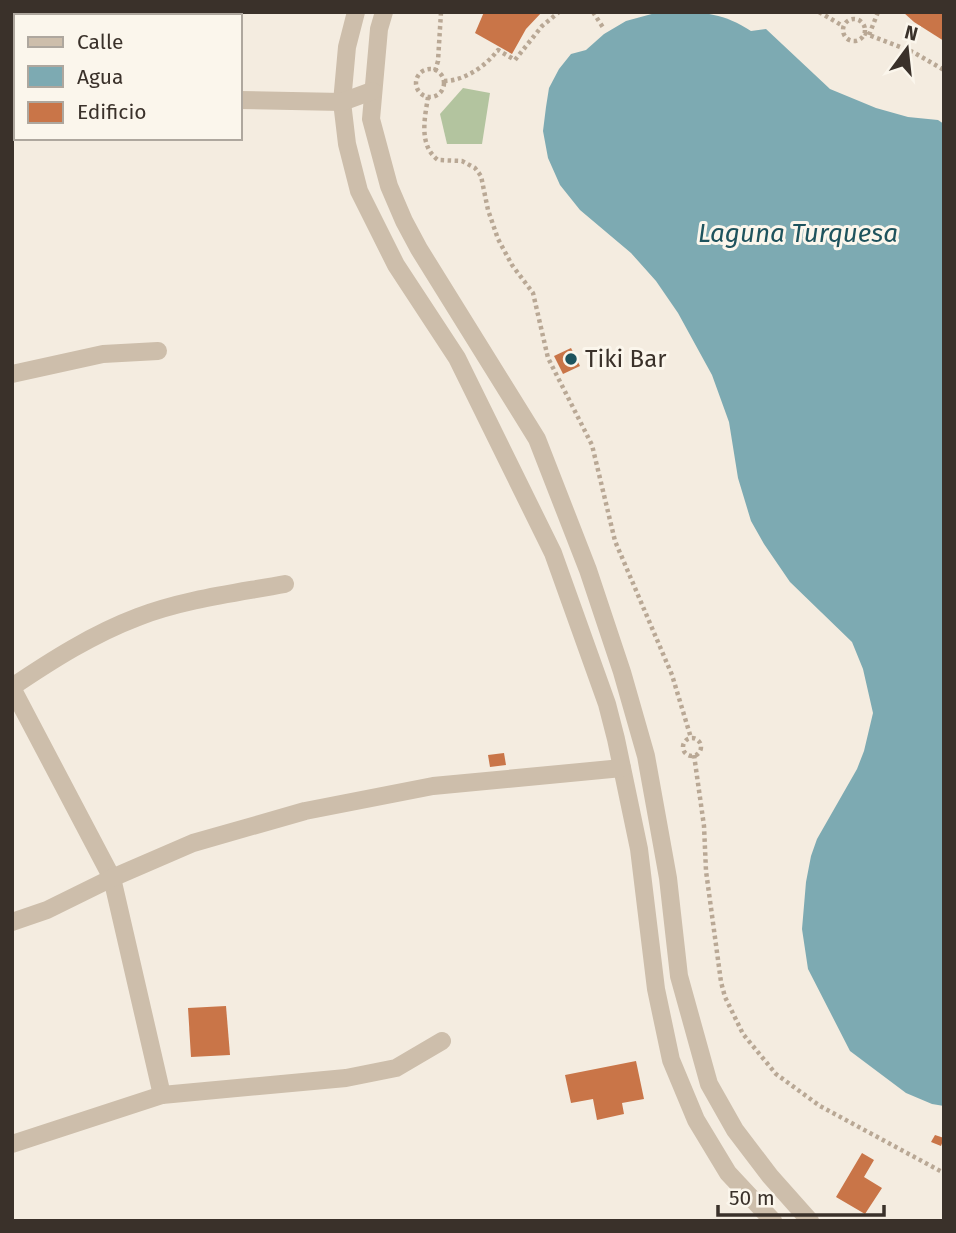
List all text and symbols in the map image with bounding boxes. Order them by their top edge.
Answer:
legend [14,14,242,140]
north arrow [872,14,942,84]
text: N [902,20,920,46]
text: Calle [77,29,123,55]
text: Agua [77,64,123,90]
text: Edificio [77,99,147,125]
water label: Laguna Turquesa [698,218,898,249]
place label: Tiki Bar [585,345,667,373]
marker: Tiki Bar [563,351,579,367]
scale bar [718,1174,884,1218]
text: 50 m [729,1185,775,1211]

